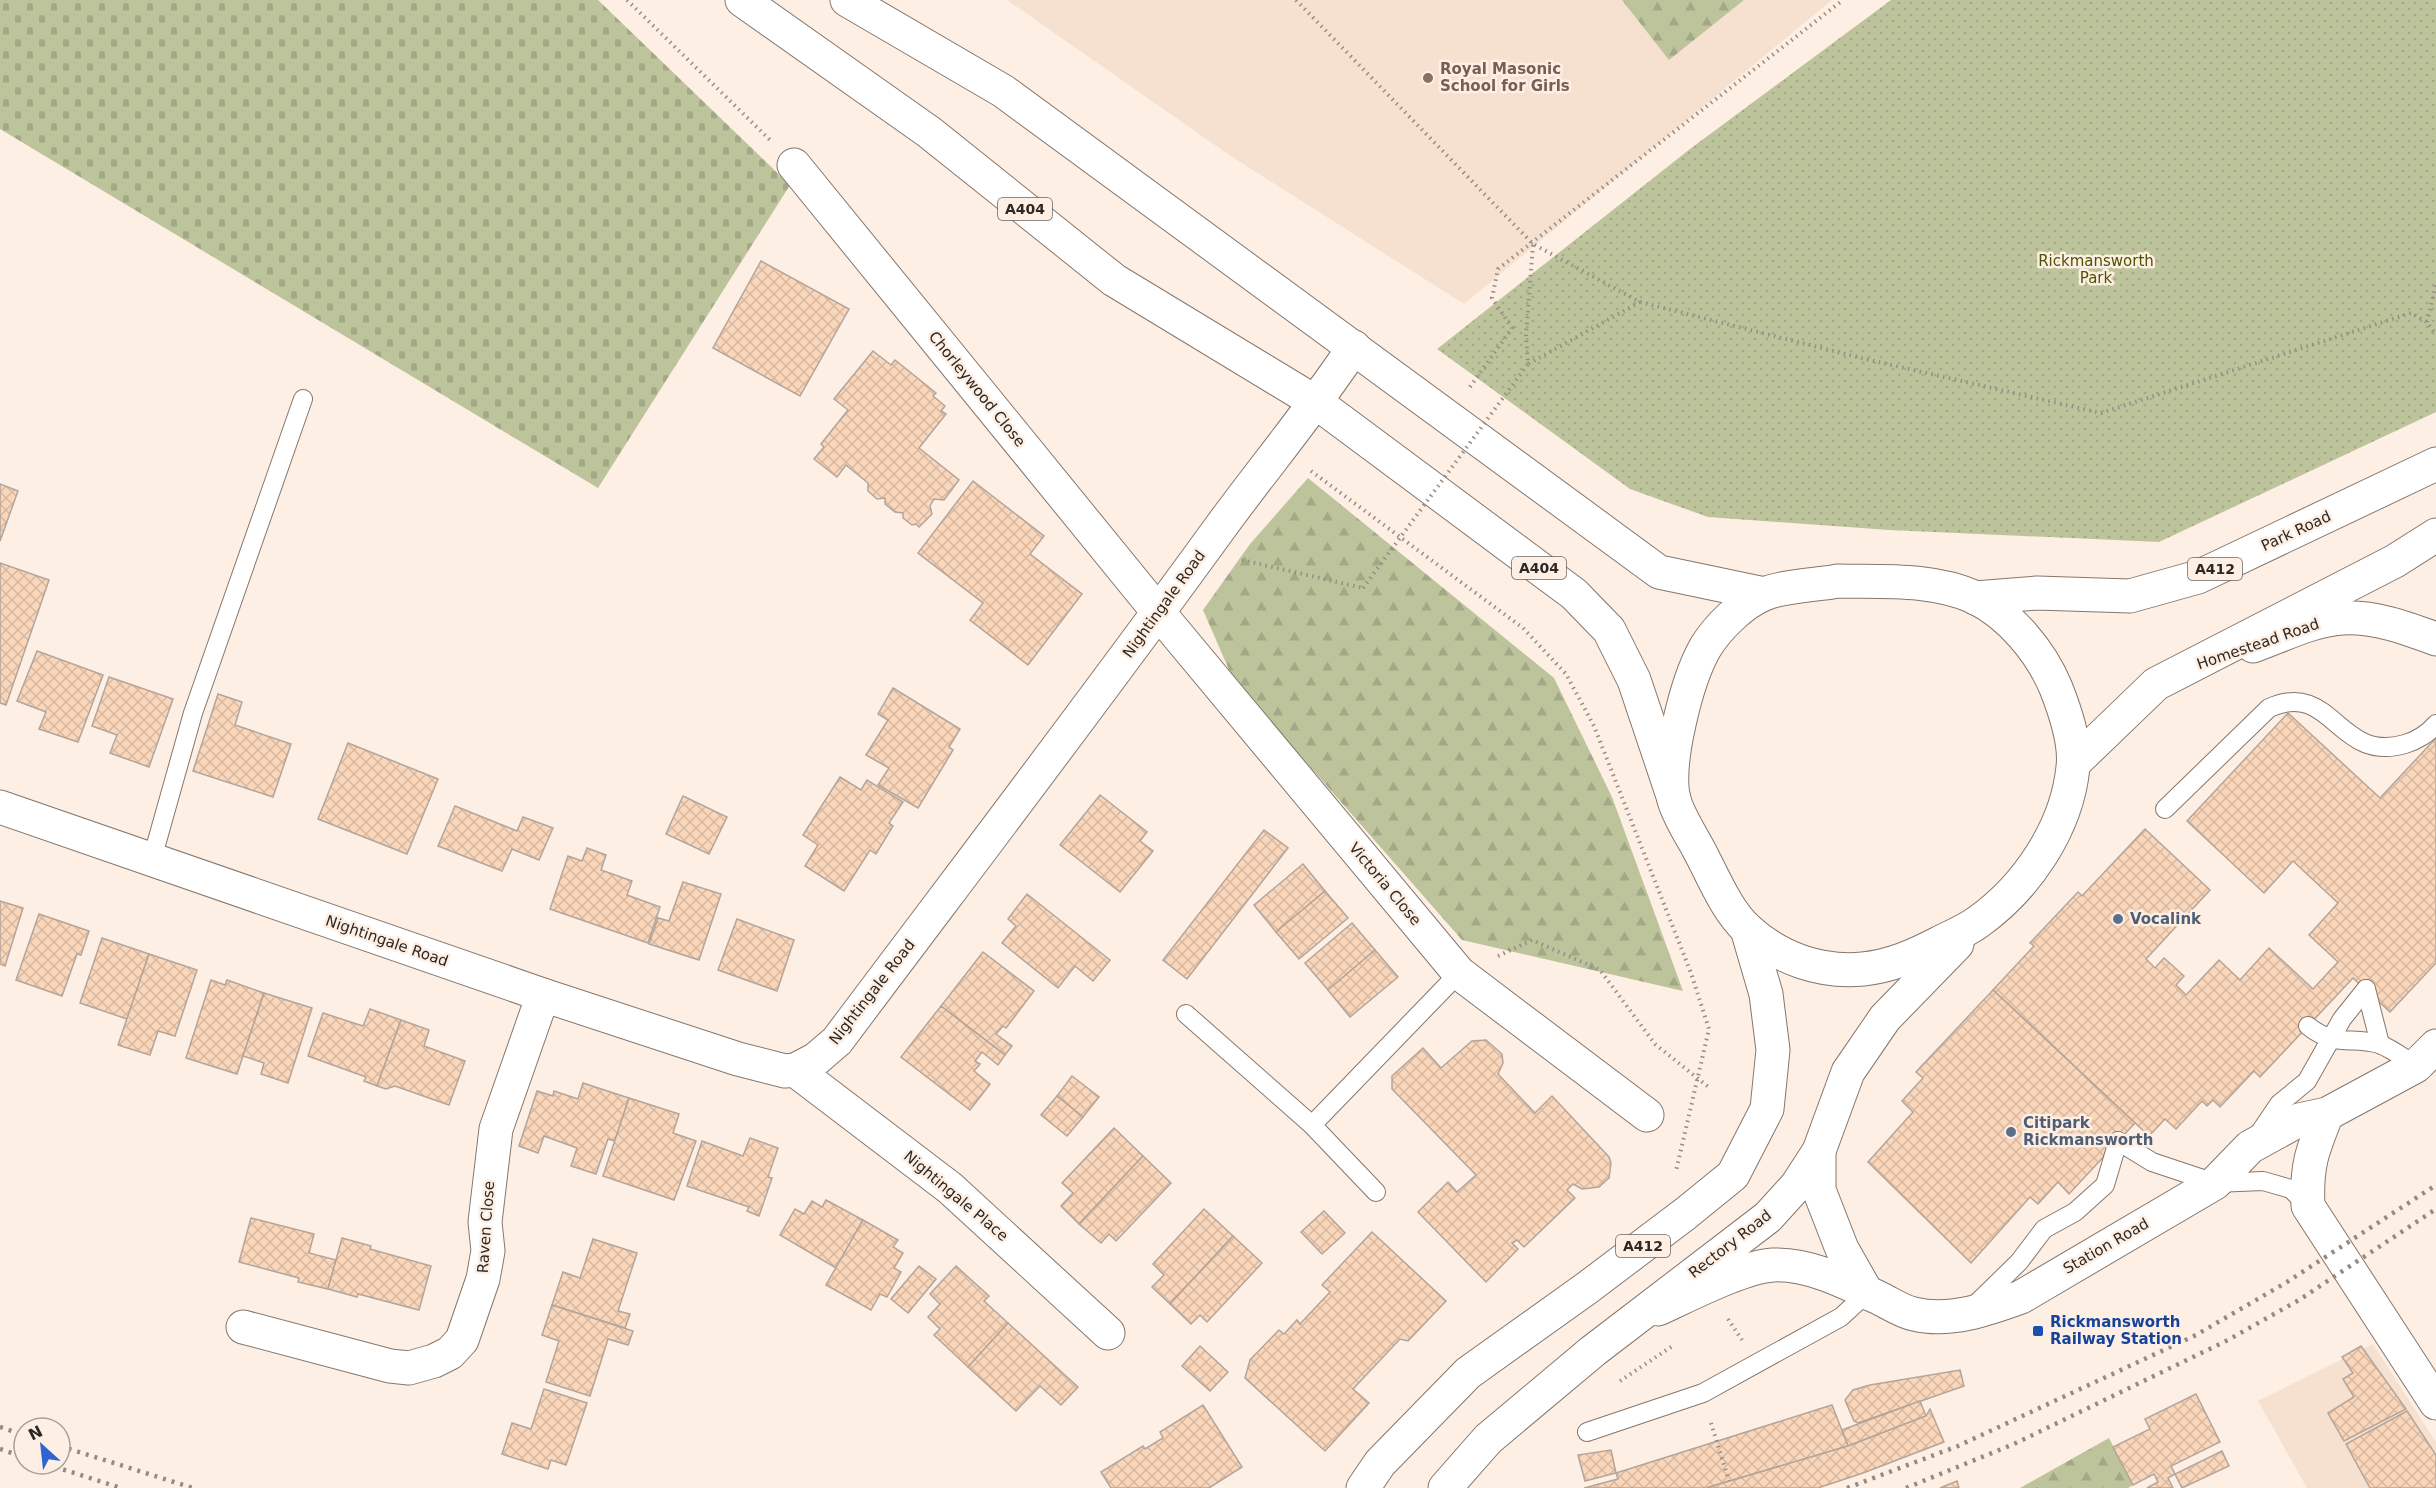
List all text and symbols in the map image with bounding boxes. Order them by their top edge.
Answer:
place label: Royal Masonic School for Girls [1440,60,1570,95]
marker: Royal Masonic School for Girls [1421,71,1435,85]
road number: A404 [998,198,1052,220]
park label: Rickmansworth Park [2038,252,2154,287]
street label: Chorleywood Close [925,328,1029,450]
street label: Park Road [2258,507,2334,555]
street label: Nightingale Road [1119,547,1209,661]
road number: A404 [1512,557,1566,579]
road number: A412 [2188,558,2242,580]
street label: Homestead Road [2194,615,2322,673]
street label: Victoria Close [1345,839,1425,929]
place label: Vocalink [2130,910,2202,928]
street label: Nightingale Road [323,912,451,970]
marker: Vocalink [2111,912,2125,926]
street label: Nightingale Road [825,936,919,1048]
place label: Citipark Rickmansworth [2023,1114,2153,1149]
marker: Citipark Rickmansworth [2004,1125,2018,1139]
street label: Nightingale Place [900,1147,1012,1245]
street label: Raven Close [474,1180,498,1274]
street label: Rectory Road [1685,1206,1775,1282]
street label: Station Road [2060,1214,2152,1278]
road number: A412 [1616,1235,1670,1257]
place label: Rickmansworth Railway Station [2050,1313,2182,1348]
marker: Rickmansworth Railway Station [2031,1324,2045,1338]
north arrow [12,1416,72,1476]
text: N [25,1422,46,1445]

